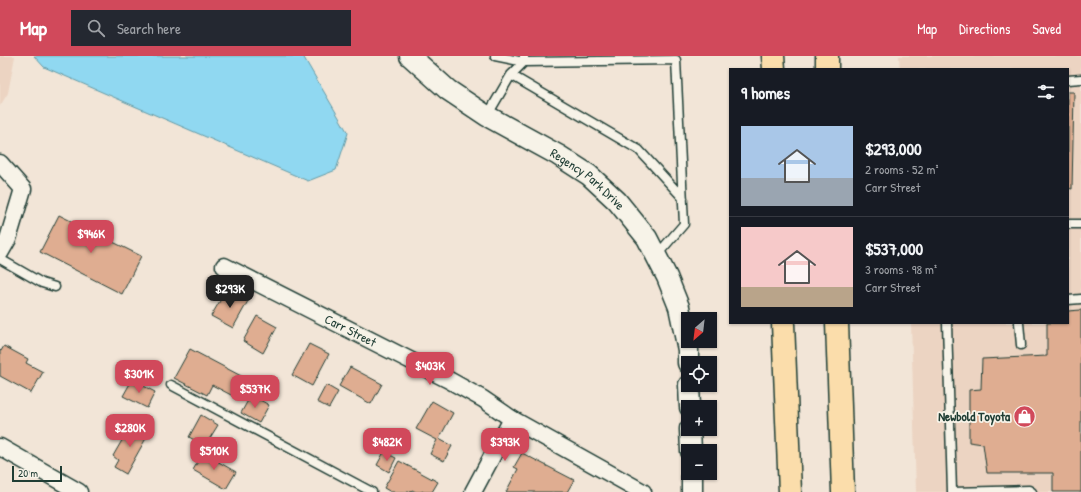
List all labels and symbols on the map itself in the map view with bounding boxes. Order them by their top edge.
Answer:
street label: Regency Park Drive [547,144,629,213]
pin: $946K [63,220,119,254]
pin: $293K [202,275,258,309]
street label: Carr Street [322,310,380,351]
north arrow [681,312,717,348]
pin: $403K [402,352,458,386]
pin: $301K [111,360,167,394]
pin: $537K [227,375,283,409]
shop icon: Newbold Toyota [1012,403,1038,429]
place label: Newbold Toyota [938,407,1011,426]
pin: $280K [102,414,158,448]
pin: $482K [359,428,415,462]
pin: $393K [477,428,533,462]
pin: $510K [186,437,242,471]
scale bar [12,464,62,483]

